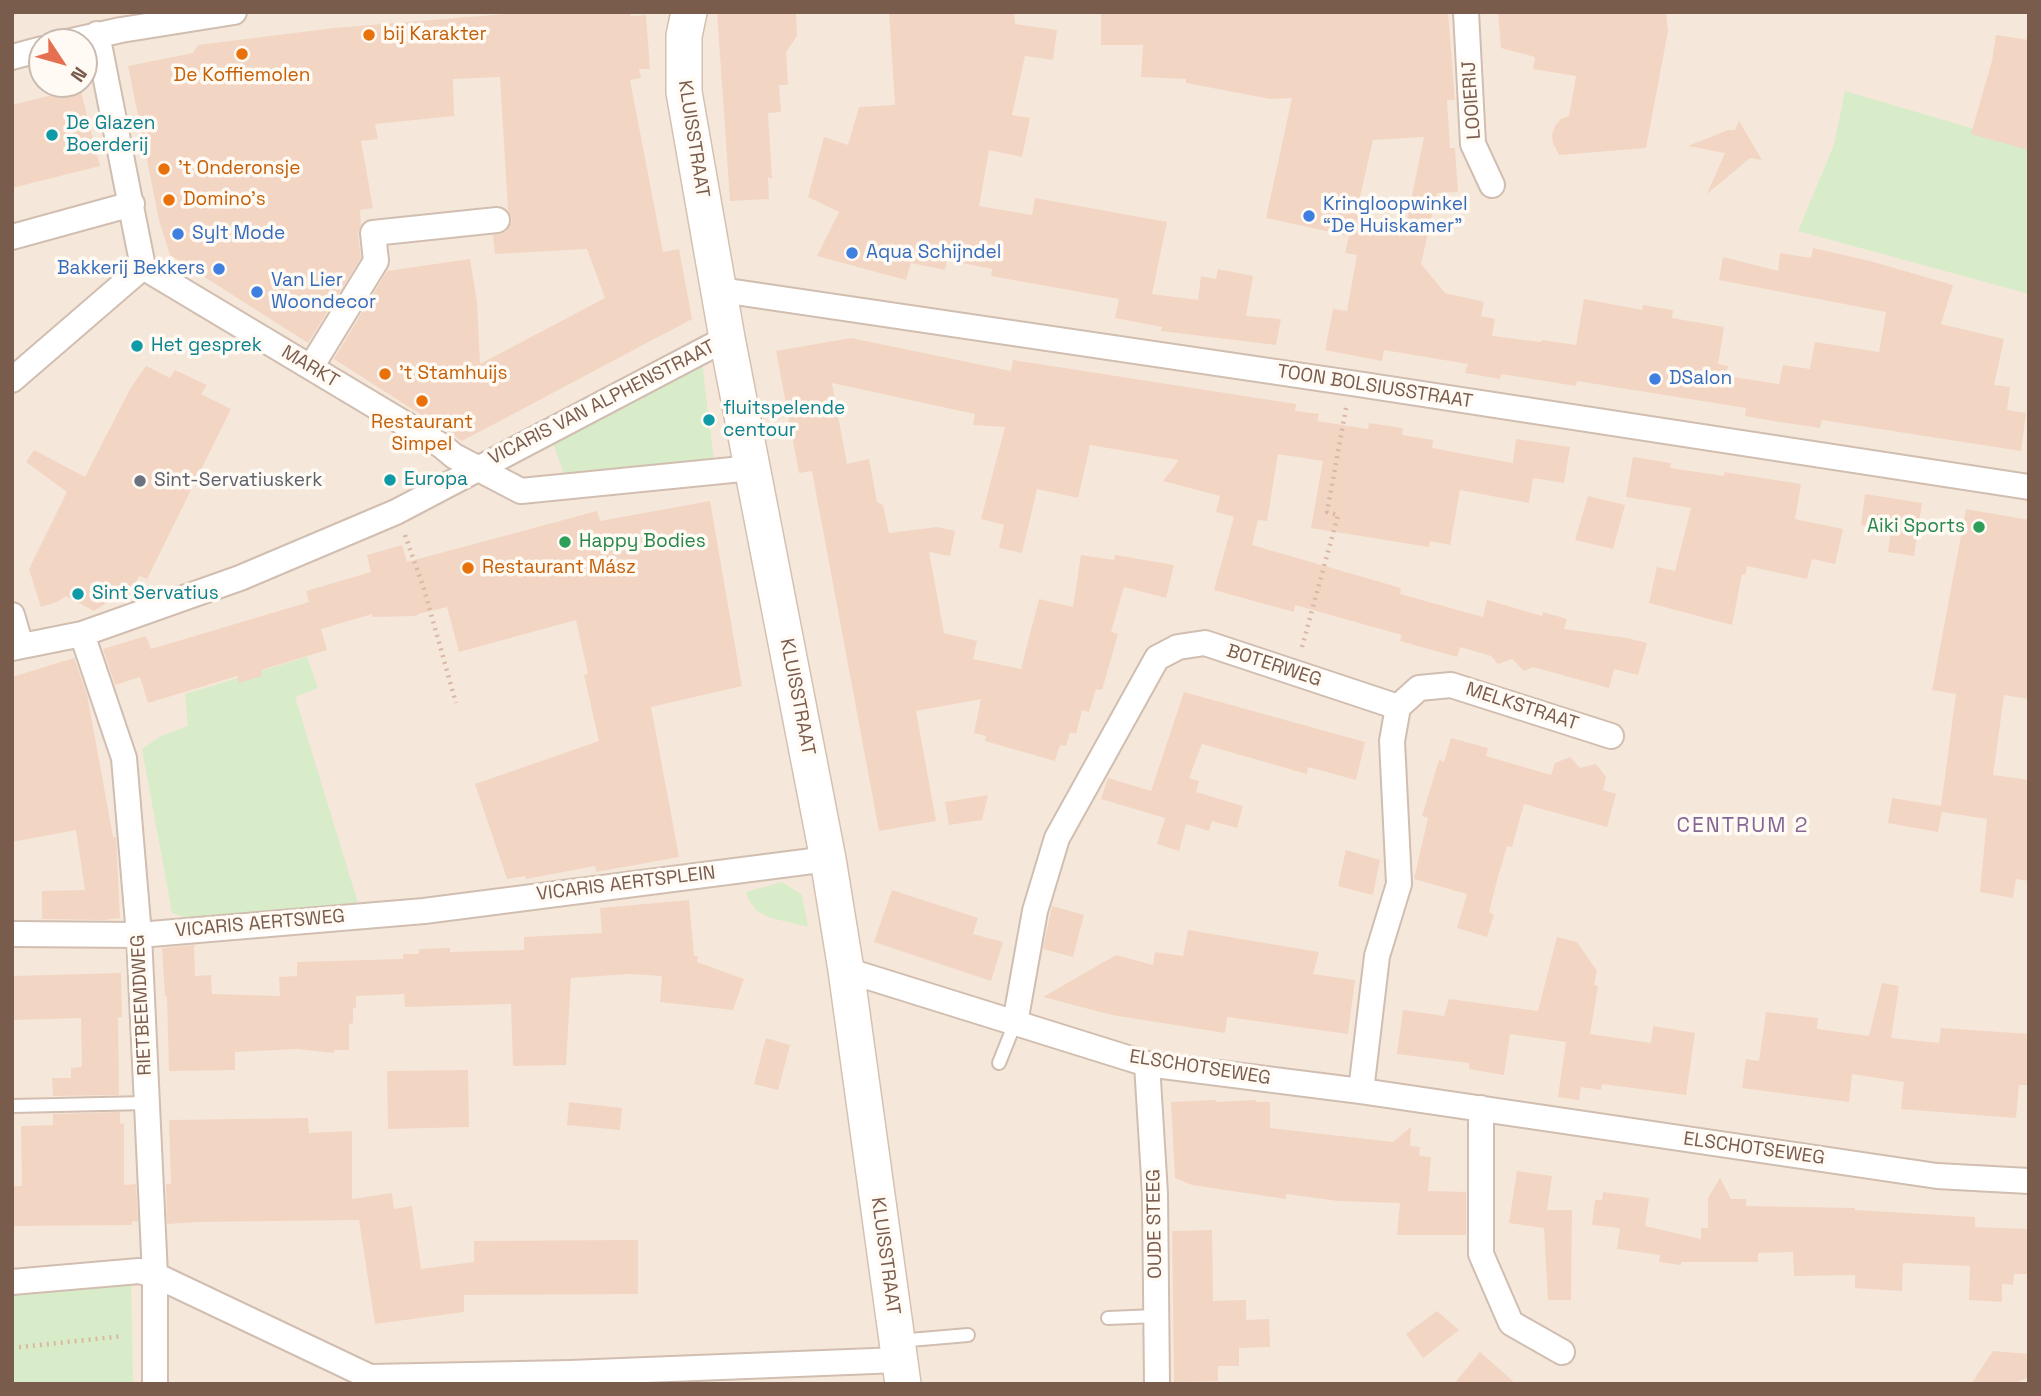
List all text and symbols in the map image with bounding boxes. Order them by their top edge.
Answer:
place label: bij Karakter [383,24,487,46]
marker: bij Karakter [361,27,377,43]
north arrow [28,28,98,98]
marker: De Koffiemolen [234,46,250,62]
street label: LOOIERIJ [1458,60,1486,140]
text: N [65,62,93,87]
place label: De Koffiemolen [174,65,310,87]
street label: KLUISSTRAAT [672,79,714,199]
place label: De Glazen Boerderij [66,113,155,157]
marker: De Glazen Boerderij [44,127,60,143]
place label: 't Onderonsje [178,158,300,180]
marker: 't Onderonsje [156,161,172,177]
place label: Domino's [183,189,266,211]
marker: Domino's [161,192,177,208]
place label: Kringloopwinkel “De Huiskamer” [1323,194,1468,238]
marker: Kringloopwinkel “De Huiskamer” [1301,208,1317,224]
place label: Sylt Mode [192,223,285,245]
marker: Sylt Mode [170,226,186,242]
place label: Aqua Schijndel [866,242,1001,264]
marker: Aqua Schijndel [844,245,860,261]
place label: Bakkerij Bekkers [57,258,205,280]
marker: Bakkerij Bekkers [211,261,227,277]
place label: Van Lier Woondecor [271,270,376,314]
marker: Van Lier Woondecor [249,284,265,300]
place label: Het gesprek [151,335,262,357]
street label: VICARIS VAN ALPHENSTRAAT [485,336,719,470]
marker: Het gesprek [129,338,145,354]
street label: MARKT [277,341,343,393]
street label: TOON BOLSIUSSTRAAT [1276,360,1474,414]
place label: 't Stamhuijs [399,363,508,385]
marker: 't Stamhuijs [377,366,393,382]
place label: DSalon [1669,368,1732,390]
marker: DSalon [1647,371,1663,387]
marker: Restaurant Simpel [414,393,430,409]
place label: fluitspelende centour [723,398,845,442]
place label: Restaurant Simpel [371,412,473,456]
marker: fluitspelende centour [701,412,717,428]
place label: Europa [404,469,468,491]
place label: Sint-Servatiuskerk [154,470,322,492]
marker: Europa [382,472,398,488]
marker: Sint-Servatiuskerk [132,473,148,489]
place label: Aiki Sports [1867,516,1965,538]
marker: Aiki Sports [1971,519,1987,535]
place label: Happy Bodies [579,531,706,553]
marker: Happy Bodies [557,534,573,550]
place label: Restaurant Mász [482,557,636,579]
marker: Restaurant Mász [460,560,476,576]
place label: Sint Servatius [92,583,219,605]
marker: Sint Servatius [70,586,86,602]
street label: KLUISSTRAAT [775,637,819,757]
street label: BOTERWEG [1224,640,1324,692]
street label: MELKSTRAAT [1463,678,1581,736]
district label: CENTRUM 2 [1678,813,1808,839]
street label: VICARIS AERTSPLEIN [535,862,717,906]
street label: VICARIS AERTSWEG [174,905,346,943]
street label: RIETBEEMDWEG [127,934,157,1076]
street label: ELSCHOTSEWEG [1128,1046,1272,1090]
street label: ELSCHOTSEWEG [1682,1128,1826,1170]
street label: OUDE STEEG [1143,1169,1167,1279]
street label: KLUISSTRAAT [865,1196,905,1316]

